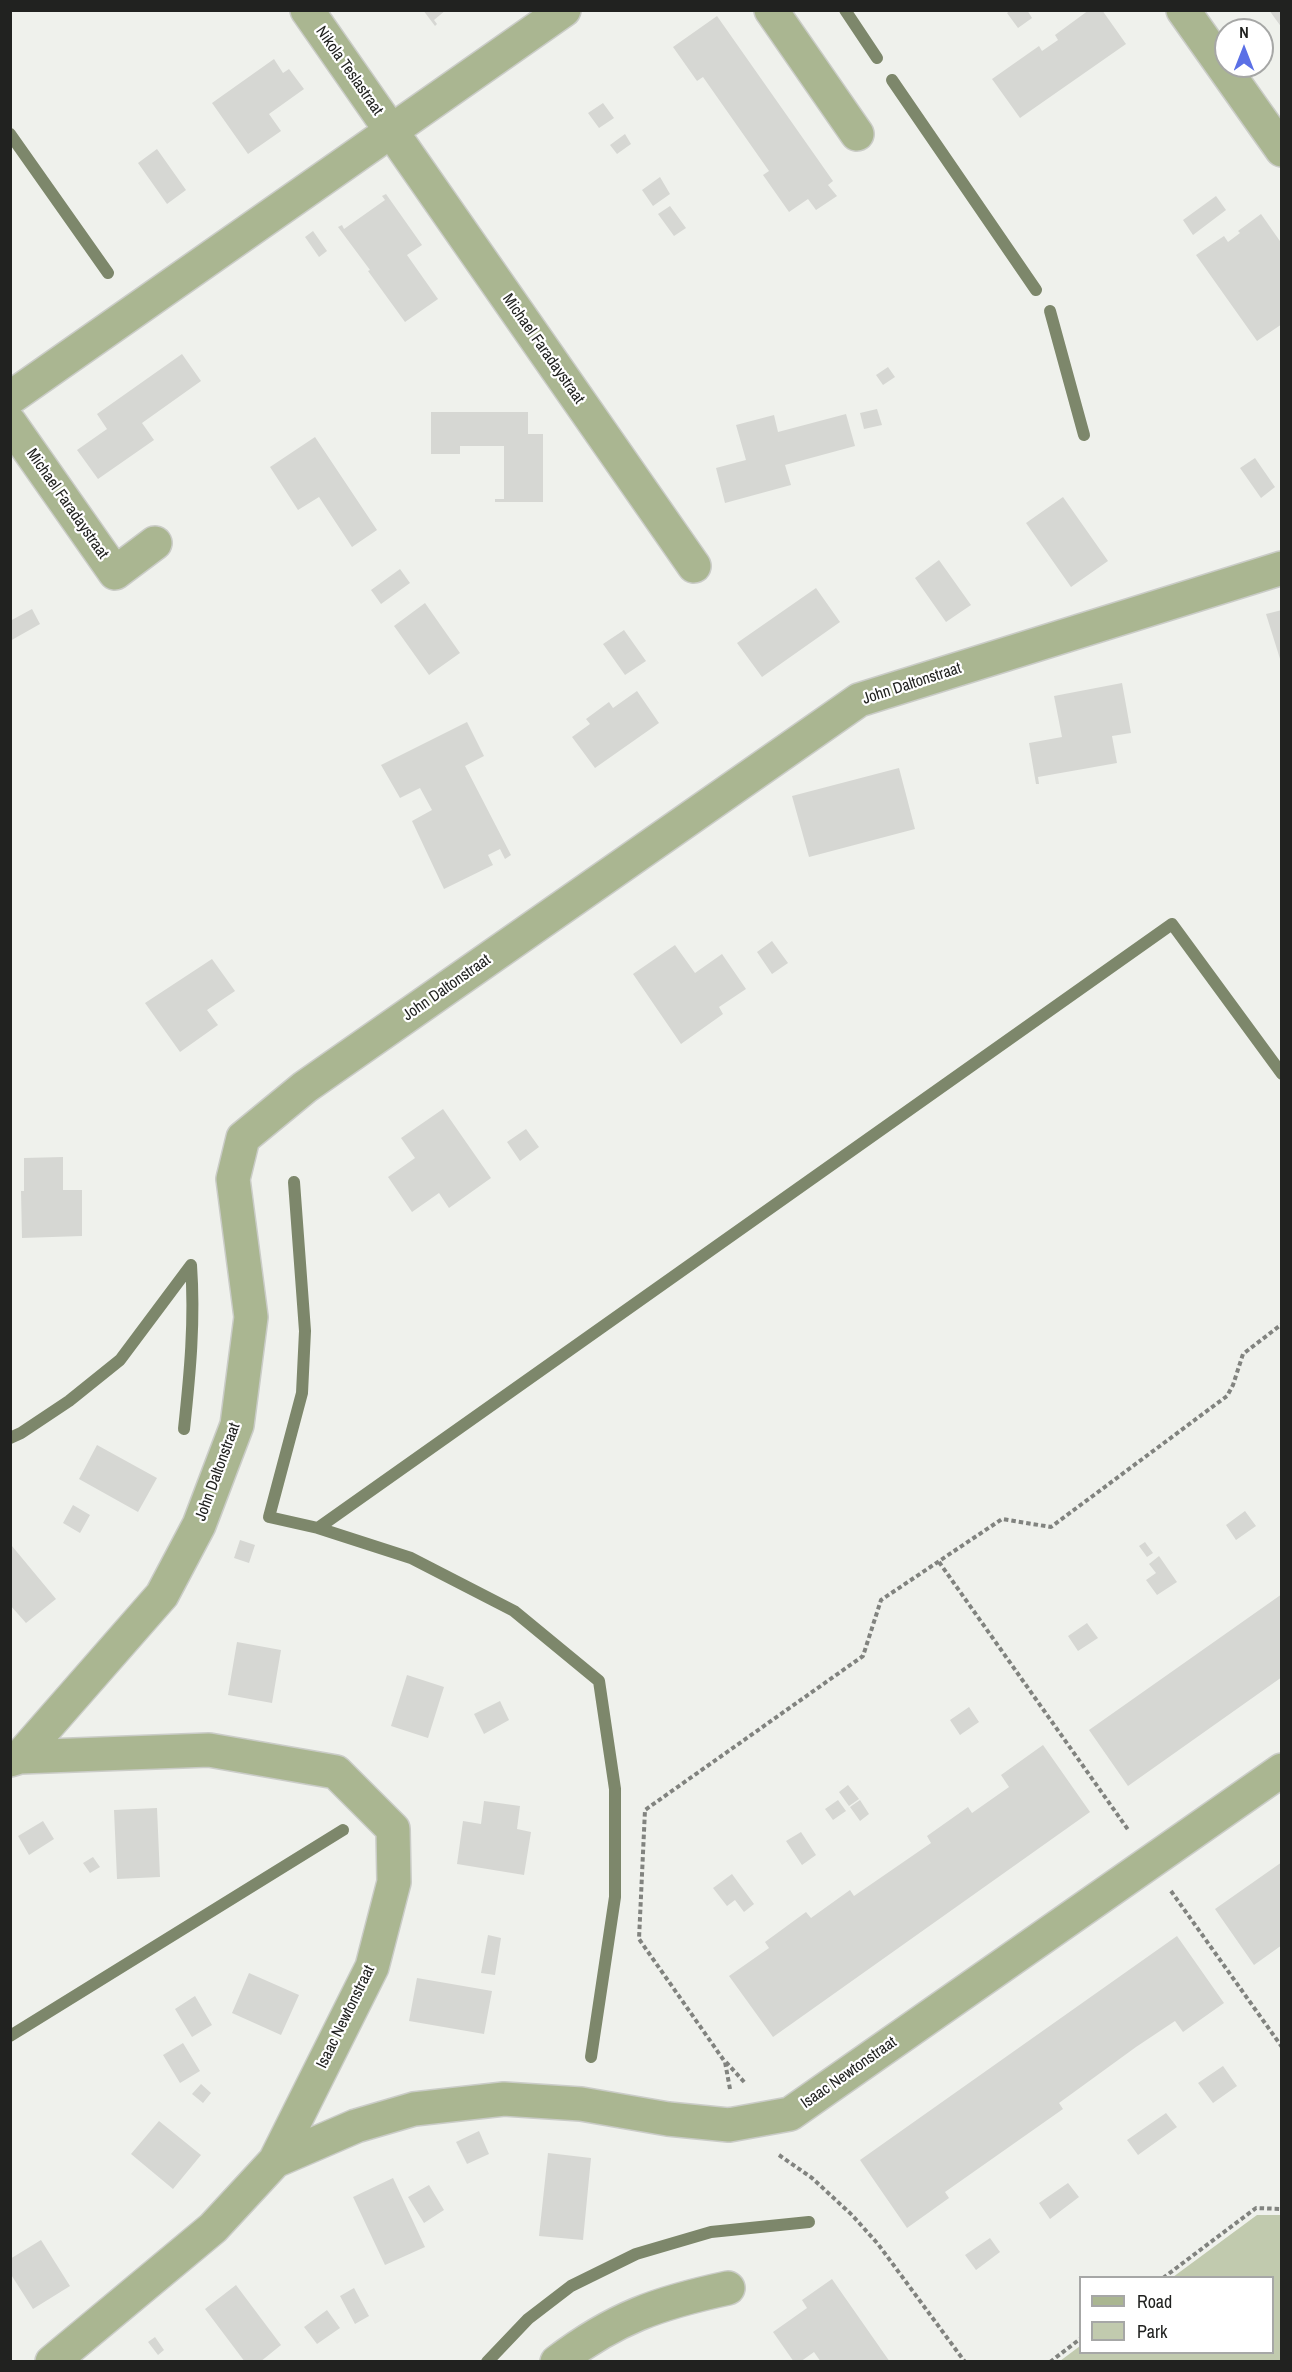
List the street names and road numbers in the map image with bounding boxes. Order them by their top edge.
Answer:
street label: Nikola Teslastraat [311,23,387,119]
street label: Michael Faradaystraat [498,290,588,408]
street label: Michael Faradaystraat [22,445,112,563]
street label: John Daltonstraat [860,659,964,709]
street label: John Daltonstraat [399,951,495,1025]
street label: John Daltonstraat [191,1420,245,1524]
street label: Isaac Newtonstraat [313,1962,379,2072]
street label: Isaac Newtonstraat [797,2033,901,2113]

